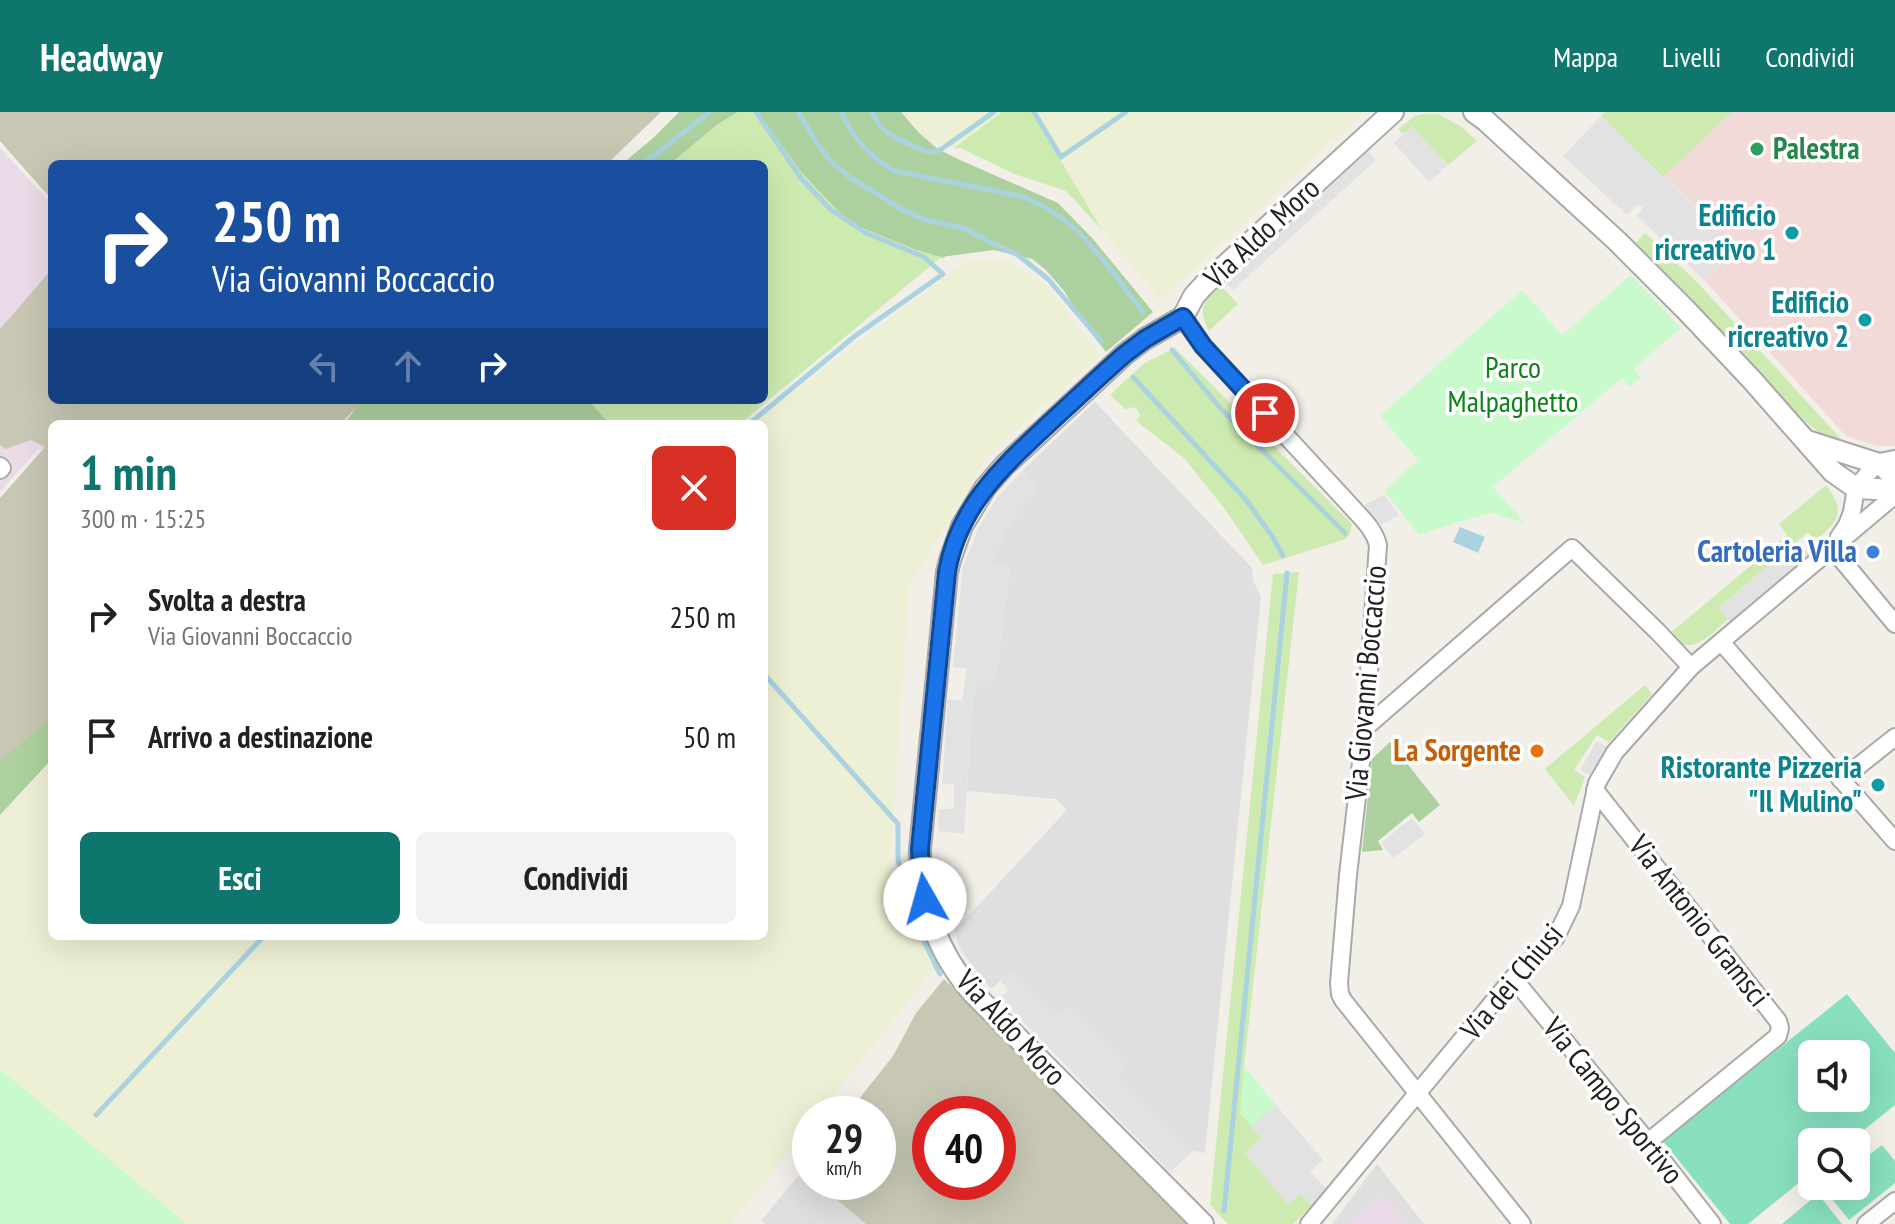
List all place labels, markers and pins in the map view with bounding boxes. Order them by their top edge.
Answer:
place label: Palestra [1773,128,1860,167]
marker: Palestra [1748,140,1766,158]
place label: Edificio ricreativo 1 [1655,195,1776,268]
marker: Edificio ricreativo 1 [1783,224,1801,242]
place label: Edificio ricreativo 2 [1728,282,1849,355]
marker: Edificio ricreativo 2 [1856,311,1874,329]
pin [1231,379,1299,447]
place label: Cartoleria Villa [1697,531,1857,570]
marker: Cartoleria Villa [1864,543,1882,561]
place label: La Sorgente [1393,730,1521,769]
marker: La Sorgente [1528,742,1546,760]
place label: Ristorante Pizzeria "Il Mulino" [1661,747,1862,820]
marker: Ristorante Pizzeria "Il Mulino" [1869,776,1887,794]

